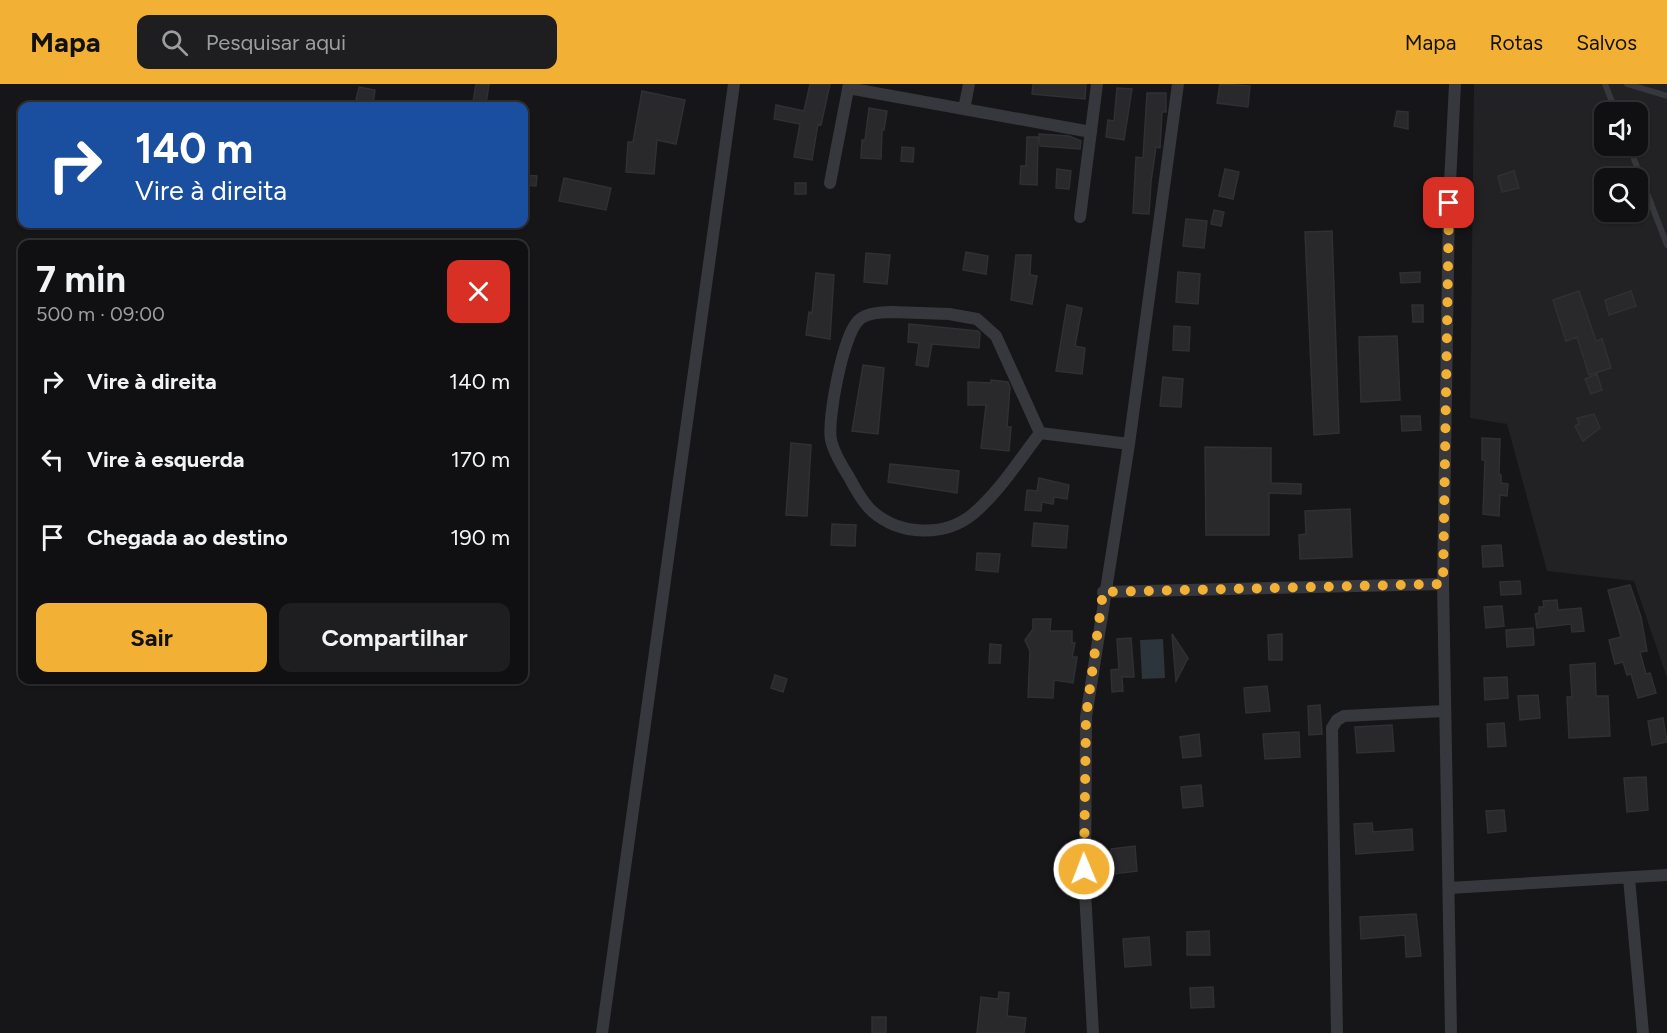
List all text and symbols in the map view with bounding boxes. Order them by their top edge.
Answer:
search box [137,15,557,69]
text: Mapa [30,25,101,59]
icon: search [158,26,191,59]
text: Pesquisar aqui [206,29,346,56]
text: Mapa [1405,30,1456,55]
text: Rotas [1489,30,1543,55]
text: Salvos [1576,30,1637,55]
map controls [1594,102,1648,222]
button: sound [1594,102,1648,156]
text: 140 m [135,123,253,174]
icon: right [36,126,114,204]
button: search [1594,168,1648,222]
text: Vire à direita [135,174,287,207]
pin [1423,177,1474,228]
icon: arrive [1432,186,1465,219]
text: 7 min [36,258,126,301]
button: close [447,260,510,323]
text: 500 m · 09:00 [36,302,165,326]
icon: right [36,365,69,398]
text: Vire à direita [87,368,217,395]
text: 140 m [449,368,510,395]
icon: left [36,443,69,476]
text: Vire à esquerda [87,446,245,473]
text: 170 m [451,446,510,473]
icon: arrive [36,521,69,554]
text: Chegada ao destino [87,524,288,551]
text: 190 m [450,524,510,551]
button: Sair [36,603,267,672]
button: Compartilhar [279,603,510,672]
position arrow [1052,837,1116,901]

